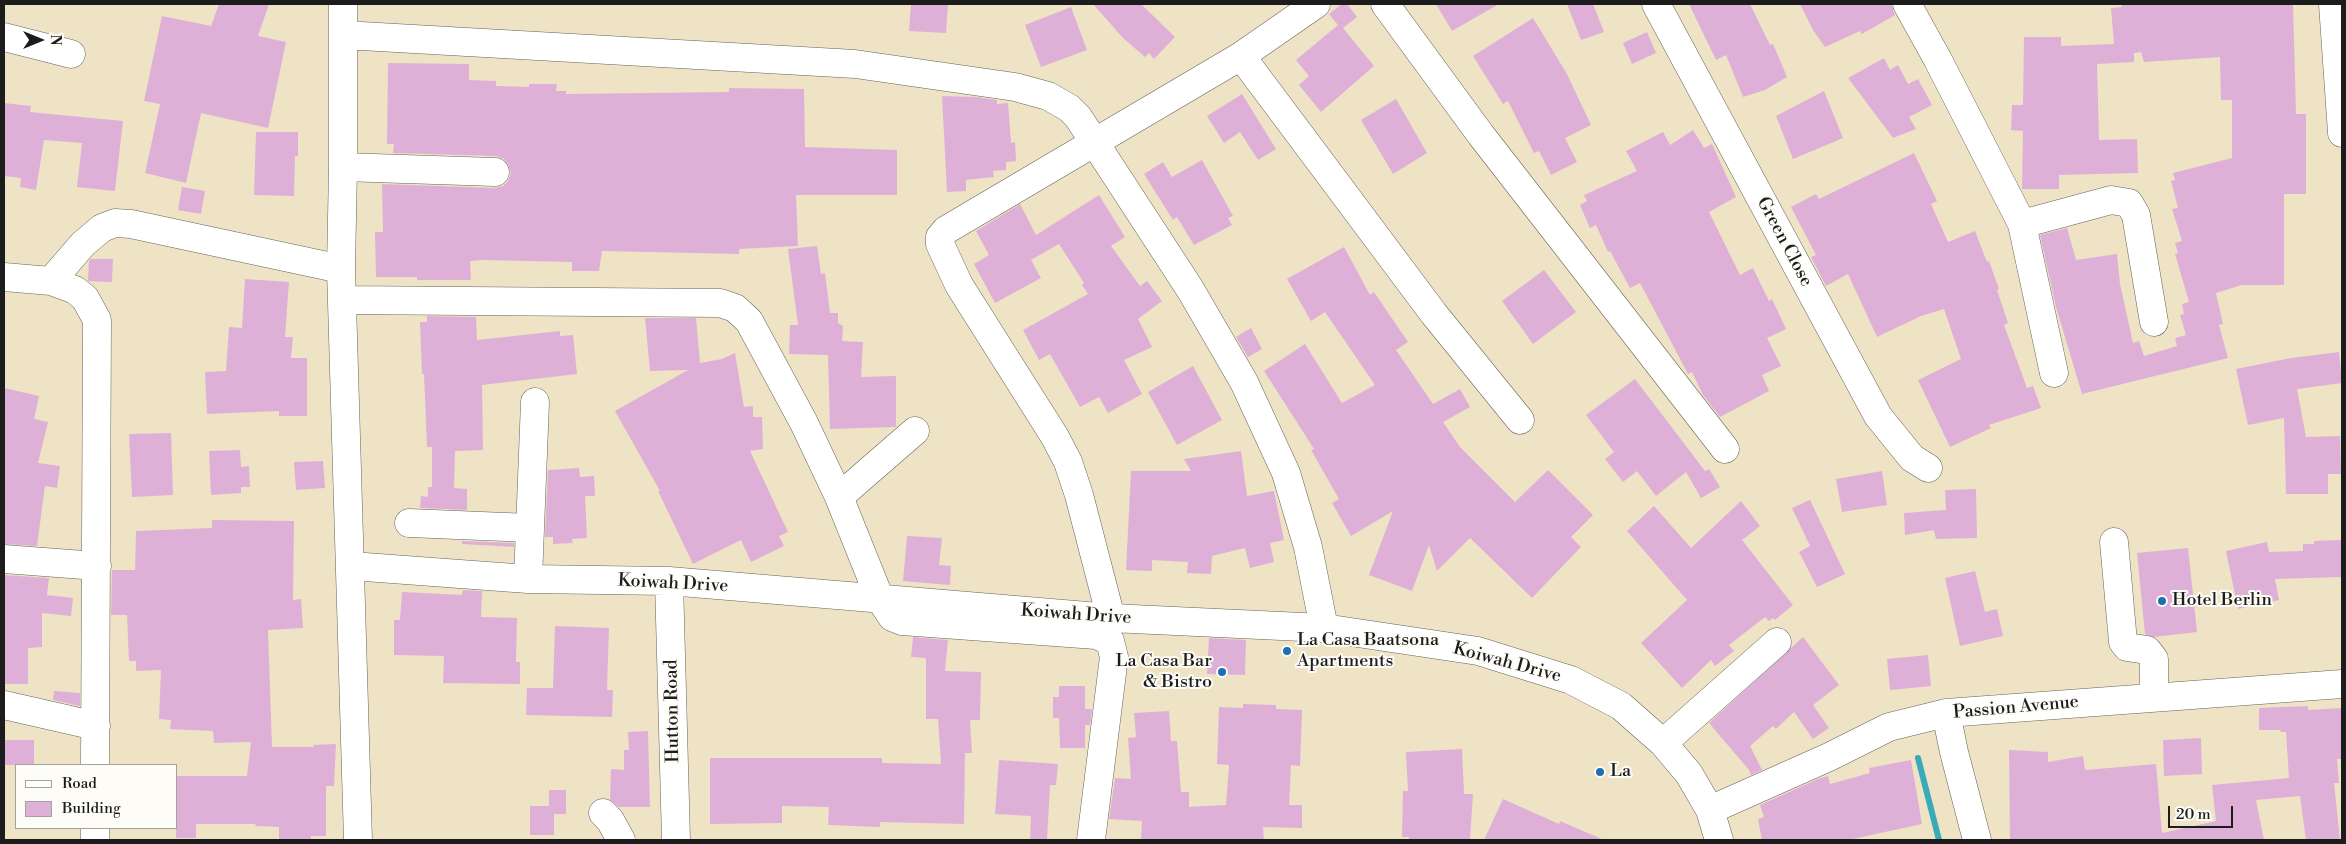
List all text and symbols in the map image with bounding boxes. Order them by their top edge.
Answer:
north arrow [15,15,65,65]
text: N [46,34,64,46]
street label: Green Close [1751,194,1817,290]
street label: Koiwah Drive [617,570,729,598]
place label: Hotel Berlin [2172,590,2272,612]
marker: Hotel Berlin [2156,595,2168,607]
street label: Koiwah Drive [1020,600,1132,630]
place label: La Casa Baatsona Apartments [1297,630,1439,672]
street label: Koiwah Drive [1451,638,1563,688]
marker: La Casa Baatsona Apartments [1281,645,1293,657]
place label: La Casa Bar & Bistro [1116,651,1212,694]
street label: Hutton Road [661,659,685,763]
marker: La Casa Bar & Bistro [1216,666,1228,678]
street label: Passion Avenue [1952,692,2080,724]
place label: La [1610,761,1631,783]
legend [15,764,178,829]
marker: La [1594,766,1606,778]
text: Road [62,774,97,793]
scale bar [2171,796,2236,828]
text: Building [62,799,121,818]
text: 20 m [2176,805,2211,824]

